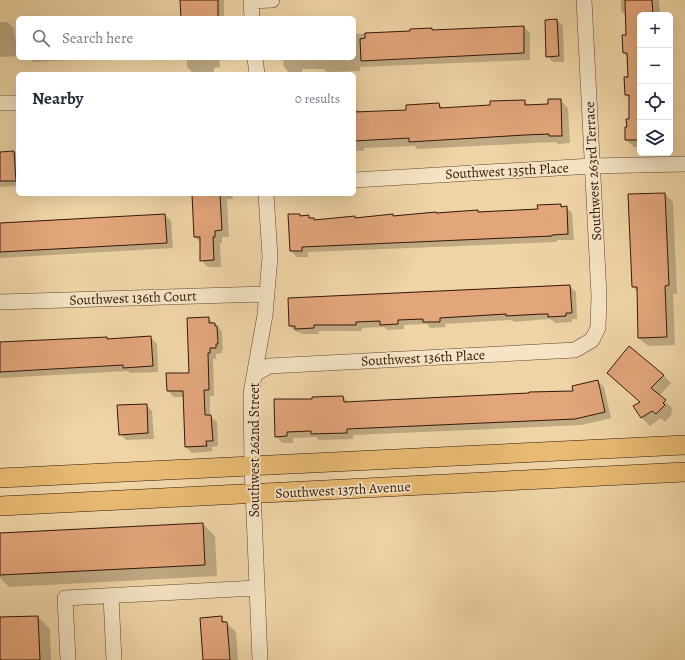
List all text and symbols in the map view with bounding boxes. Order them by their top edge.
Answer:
map controls [637,12,673,156]
button: + [637,12,673,48]
search box [16,16,356,60]
icon: search [30,27,52,49]
text: Search here [62,28,133,48]
button: − [637,48,673,84]
button: locate [637,84,673,120]
text: Nearby [32,87,83,110]
text: 0 results [295,90,340,107]
street label: Southwest 263rd Terrace [580,101,606,241]
button: layers [637,120,673,156]
street label: Southwest 135th Place [445,158,569,184]
street label: Southwest 136th Court [69,286,197,310]
street label: Southwest 136th Place [361,345,485,371]
street label: Southwest 262nd Street [245,382,264,517]
street label: Southwest 137th Avenue [275,477,411,503]

